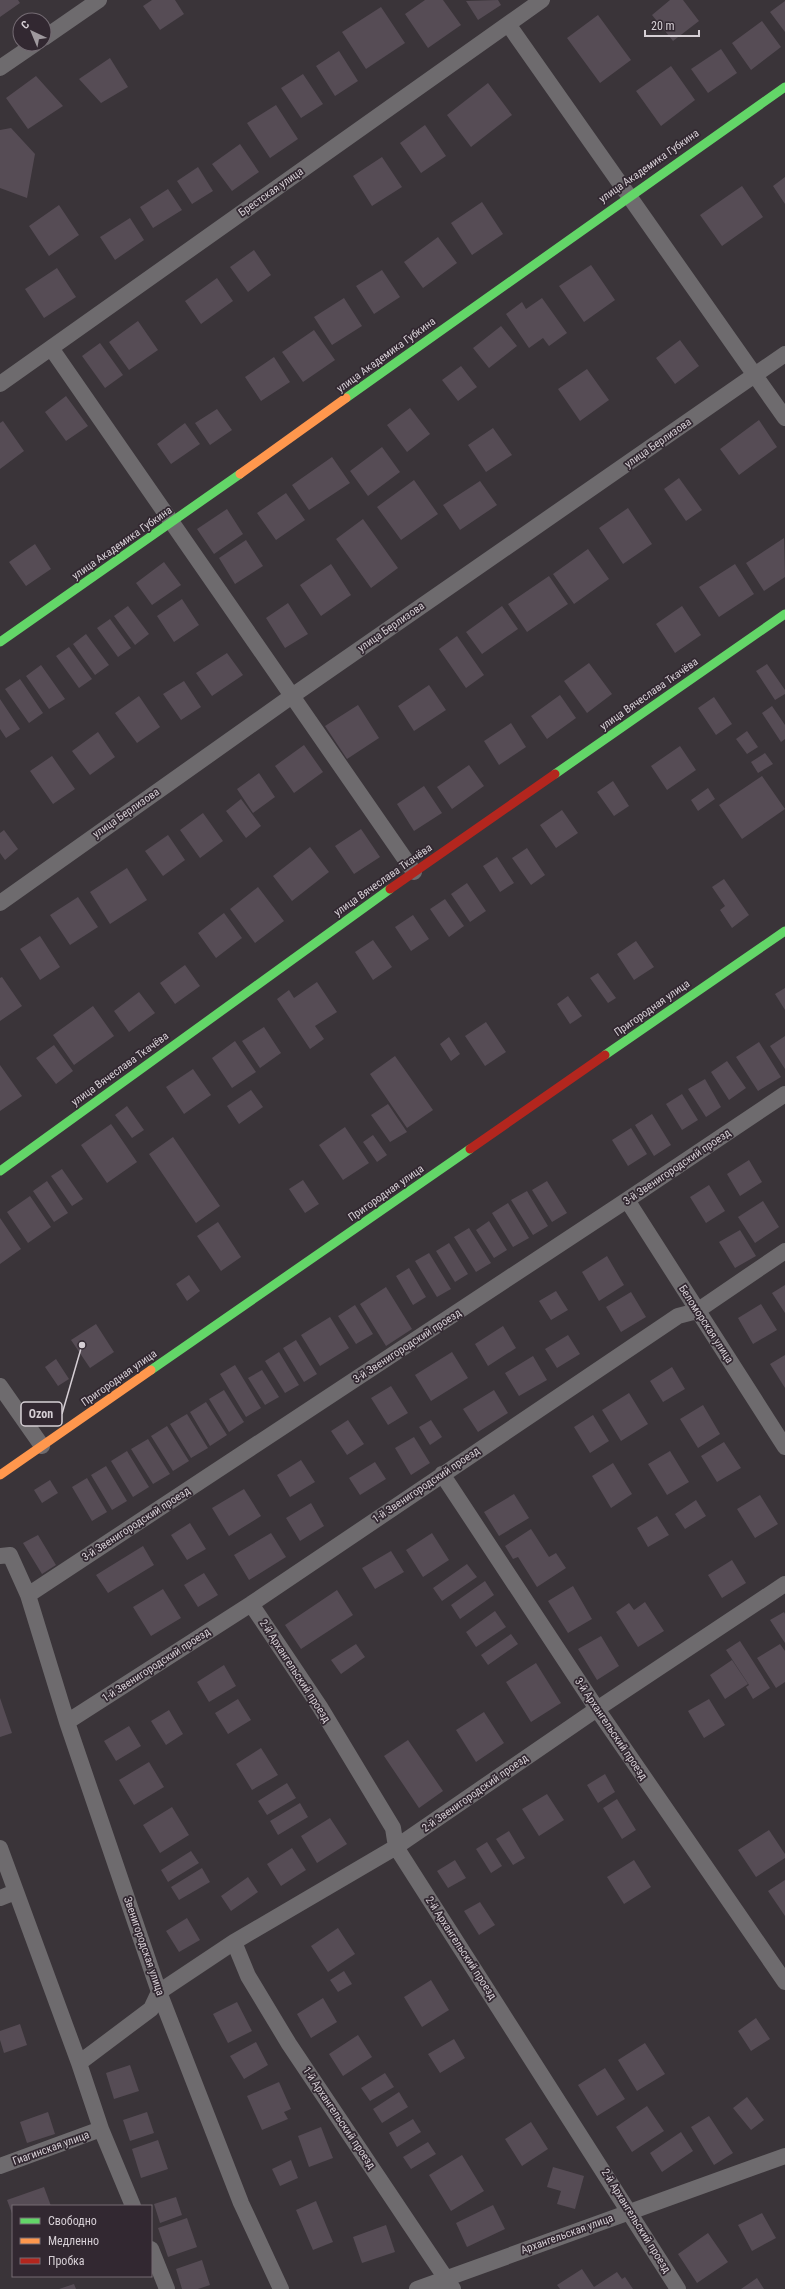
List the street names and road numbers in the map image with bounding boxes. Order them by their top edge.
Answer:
street label: улица Академика Губкина [597,127,701,205]
street label: Брестская улица [236,165,306,219]
street label: улица Академика Губкина [334,315,438,395]
street label: улица Берлизова [622,415,694,471]
street label: улица Академика Губкина [70,504,174,582]
street label: улица Берлизова [355,599,427,655]
street label: улица Вячеслава Ткачёва [597,655,701,733]
street label: улица Берлизова [90,785,162,841]
street label: улица Вячеслава Ткачёва [331,841,435,919]
street label: Пригородная улица [612,977,692,1039]
street label: улица Вячеслава Ткачёва [69,1029,171,1109]
street label: 3-й Звенигородский проезд [621,1126,733,1208]
street label: Пригородная улица [346,1162,426,1224]
street label: Беломорская улица [676,1283,736,1365]
street label: 3-й Звенигородский проезд [350,1306,464,1386]
street label: Пригородная улица [79,1347,159,1409]
street label: 1-й Звенигородский проезд [370,1444,482,1526]
street label: 3-й Звенигородский проезд [79,1484,193,1564]
street label: 2-й Архангельский проезд [257,1617,333,1725]
street label: 1-й Звенигородский проезд [99,1625,213,1705]
street label: 3-й Архангельский проезд [572,1675,650,1783]
street label: 2-й Звенигородский проезд [419,1751,531,1835]
street label: 2-й Архангельский проезд [423,1894,499,2002]
street label: Звенигородская улица [121,1895,167,1997]
street label: 1-й Архангельский проезд [300,2064,378,2172]
street label: Гиагинская улица [11,2128,91,2168]
street label: 2-й Архангельский проезд [599,2167,673,2276]
street label: Архангельская улица [519,2211,615,2257]

